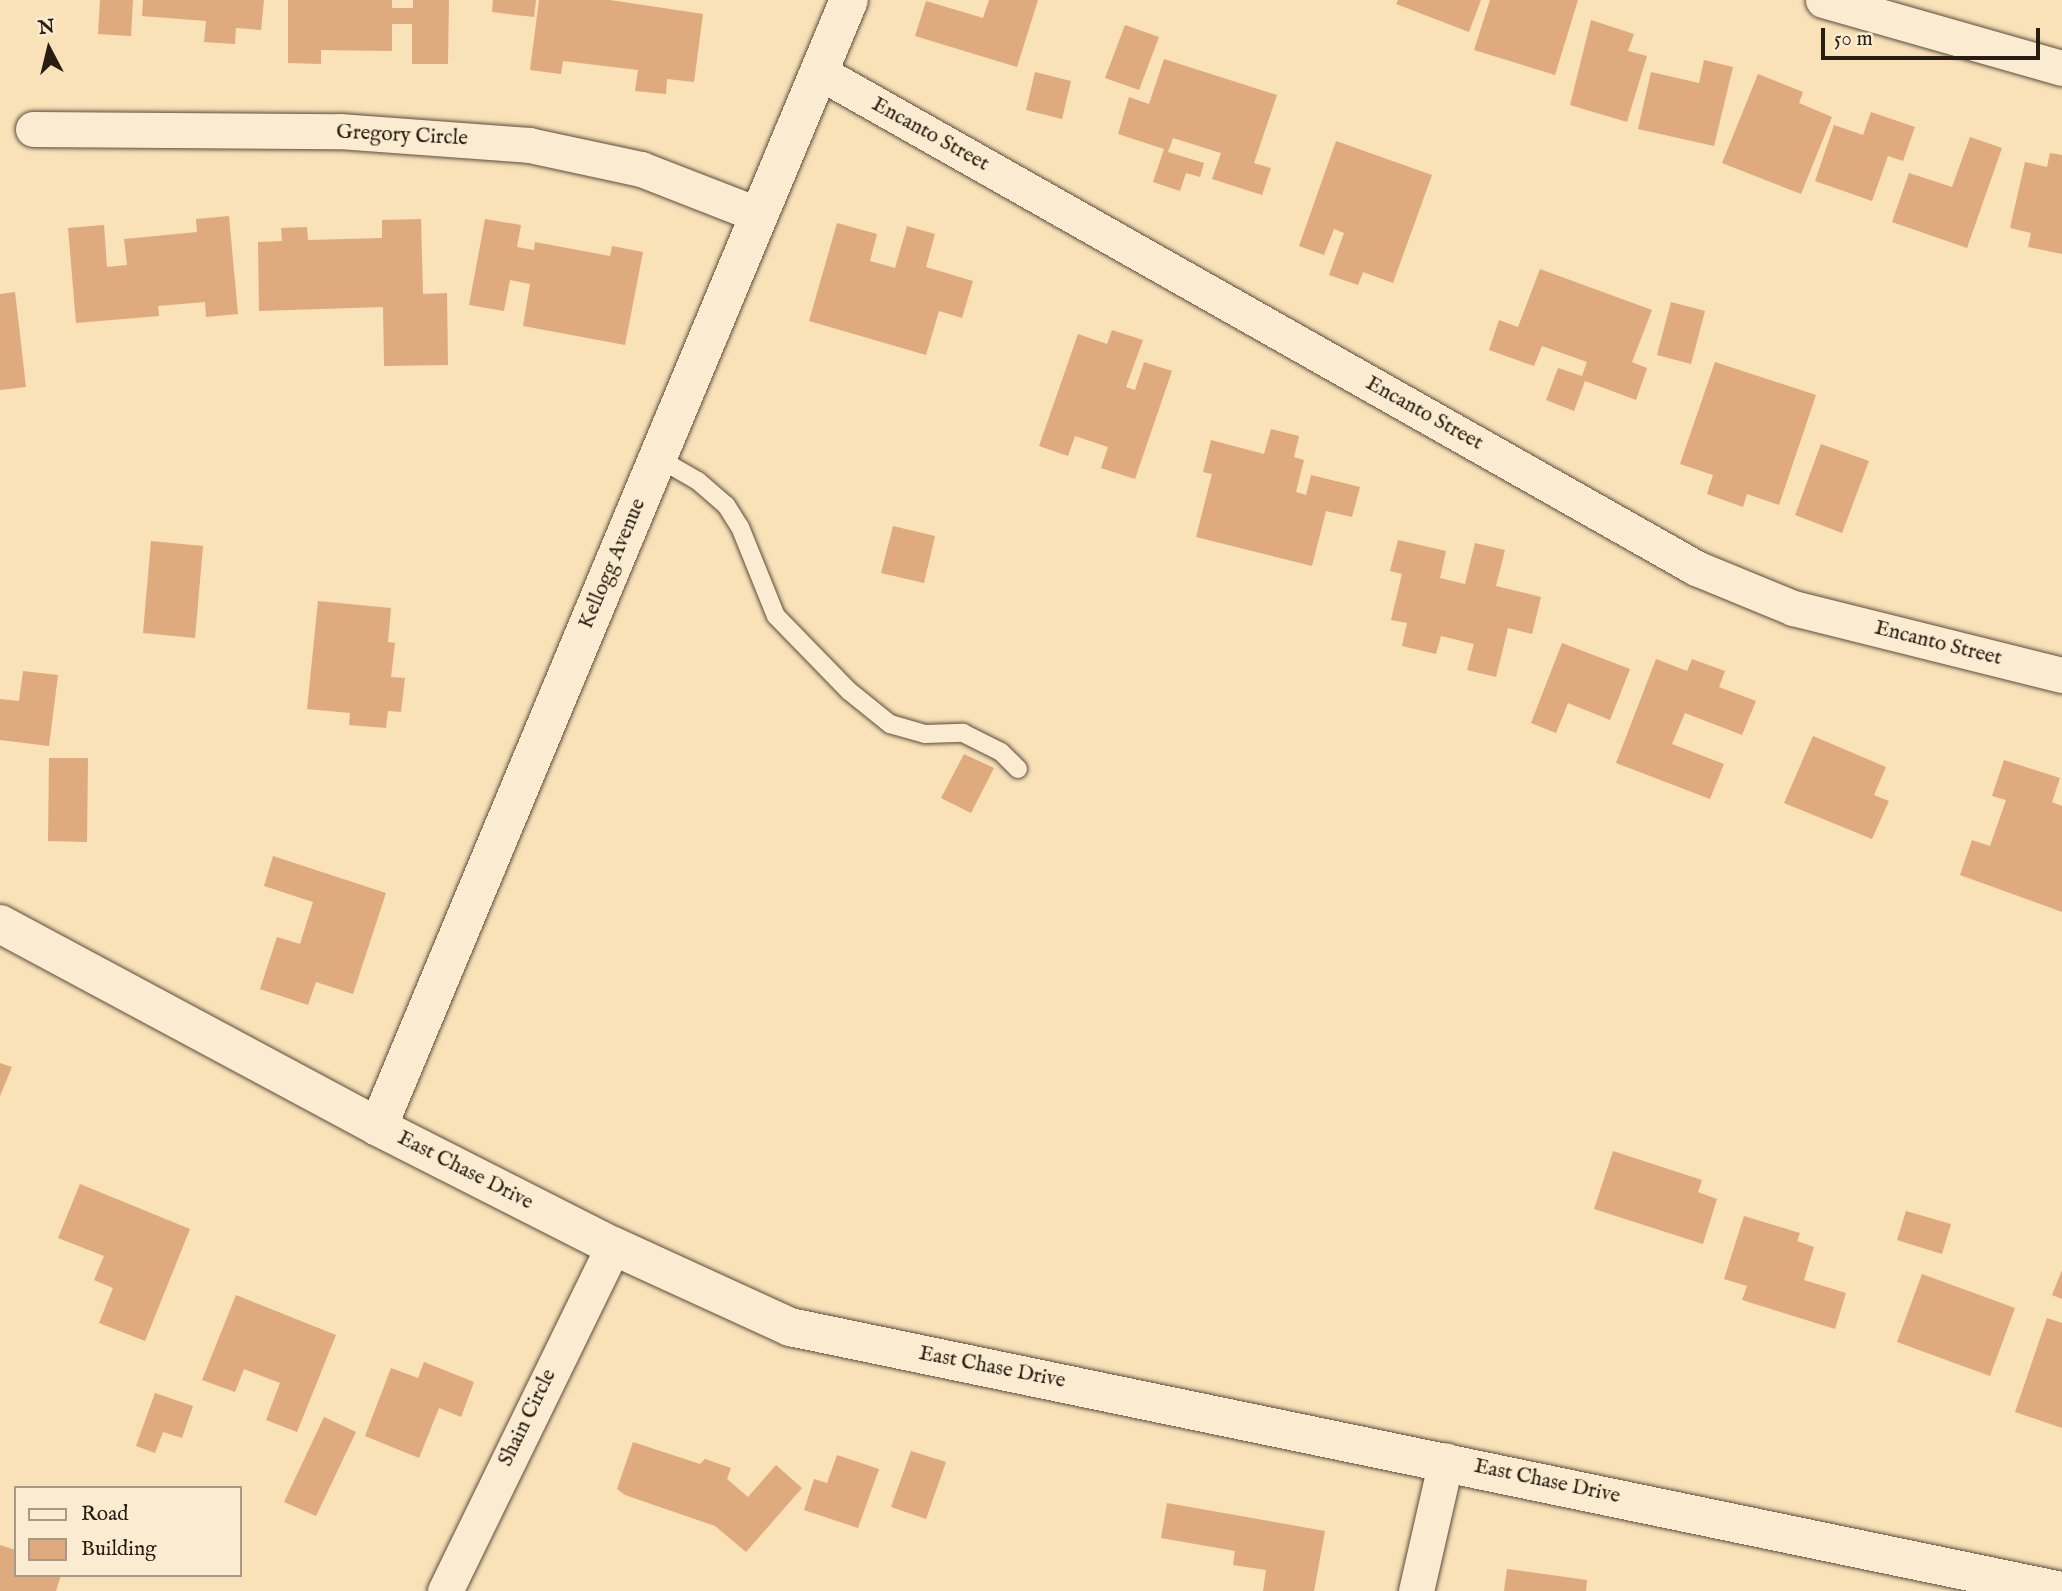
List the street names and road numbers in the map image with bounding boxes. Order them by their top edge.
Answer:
street label: Encanto Street [867,92,993,178]
street label: Gregory Circle [336,120,468,152]
street label: Encanto Street [1361,371,1487,457]
street label: Kellogg Avenue [574,495,652,633]
street label: Encanto Street [1872,616,2004,672]
street label: East Chase Drive [393,1126,537,1216]
street label: East Chase Drive [917,1341,1067,1395]
street label: Shain Circle [494,1365,562,1471]
street label: East Chase Drive [1472,1454,1622,1510]

